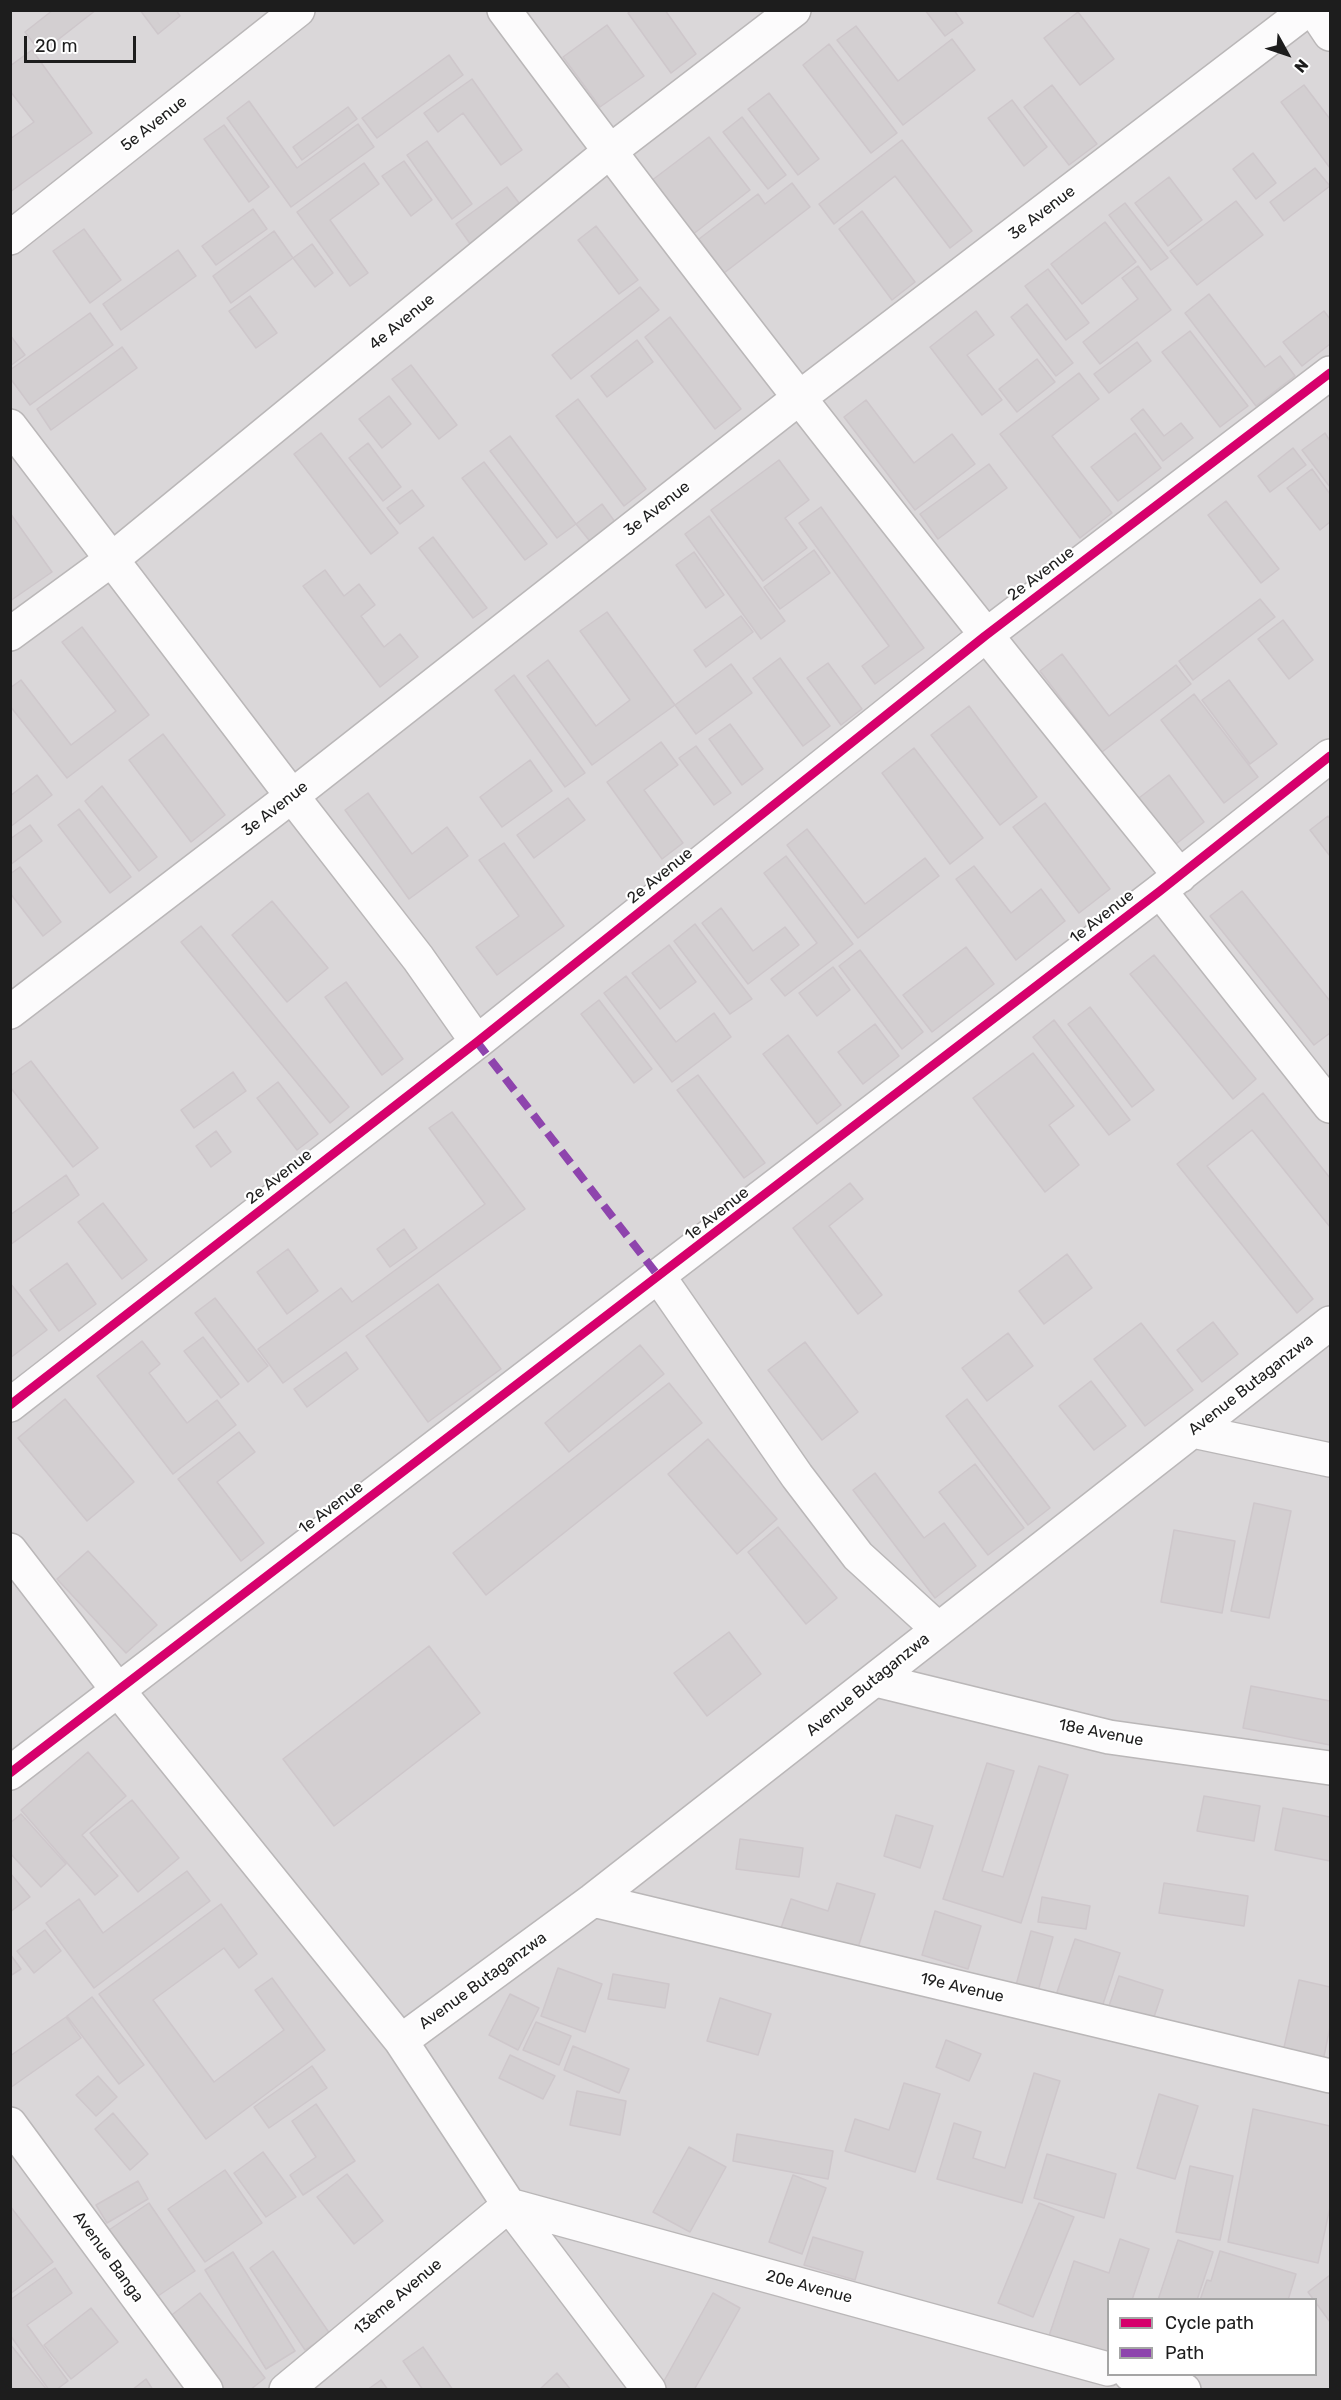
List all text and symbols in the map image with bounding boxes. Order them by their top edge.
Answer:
scale bar [27,24,140,62]
north arrow [1257,24,1317,84]
text: 20 m [35,35,77,57]
text: N [1290,55,1312,76]
street label: 5e Avenue [117,92,191,156]
street label: 3e Avenue [1005,182,1079,244]
street label: 4e Avenue [365,290,439,354]
street label: 3e Avenue [620,477,694,541]
street label: 2e Avenue [1004,543,1078,605]
street label: 3e Avenue [238,777,312,841]
street label: 2e Avenue [624,844,696,908]
street label: 1e Avenue [1066,886,1138,948]
street label: 2e Avenue [242,1145,316,1209]
street label: 1e Avenue [681,1183,753,1245]
street label: Avenue Butaganzwa [1185,1330,1317,1440]
street label: 1e Avenue [295,1478,367,1538]
street label: Avenue Butaganzwa [803,1629,933,1741]
street label: 18e Avenue [1057,1715,1145,1751]
street label: Avenue Butaganzwa [415,1928,551,2034]
street label: 19e Avenue [918,1969,1006,2007]
street label: Avenue Banga [69,2208,147,2306]
street label: 13ème Avenue [350,2255,446,2339]
street label: 20e Avenue [764,2266,854,2308]
legend [1107,2298,1317,2376]
text: Cycle path [1165,2312,1254,2334]
text: Path [1165,2342,1204,2364]

